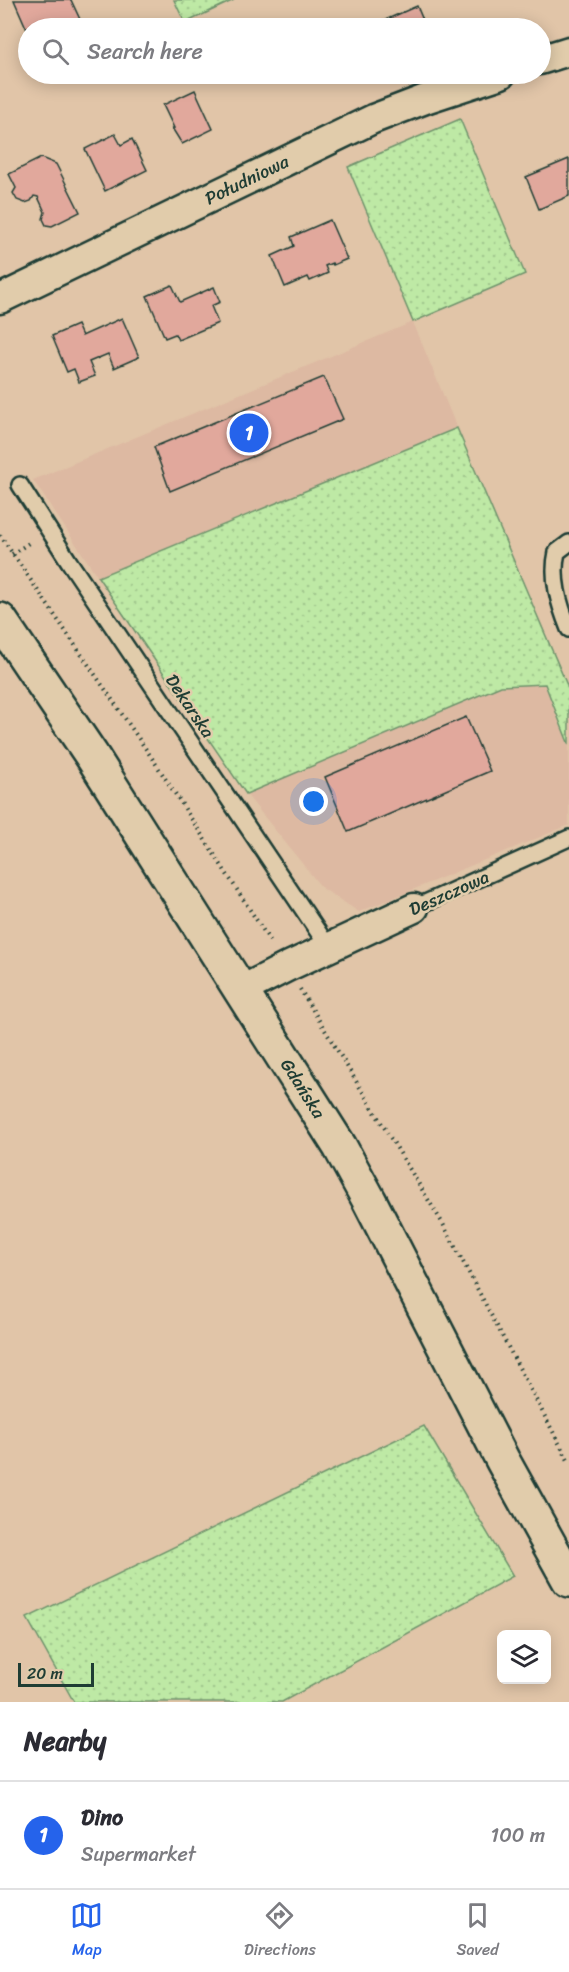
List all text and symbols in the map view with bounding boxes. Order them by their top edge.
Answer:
search box [18,18,551,84]
text: Search here [87,32,203,71]
icon: search [39,35,72,68]
street label: Południowa [199,145,295,214]
pin: 1 [230,410,268,456]
street label: Dekarska [157,667,223,745]
your location [299,787,328,816]
street label: Deszczowa [404,861,494,925]
street label: Gdańska [272,1052,335,1126]
map controls [497,1630,551,1684]
button: layers [497,1630,551,1684]
text: 20 m [27,1659,63,1688]
scale bar [18,1660,94,1688]
text: Nearby [24,1718,106,1764]
text: Dino [81,1798,123,1837]
text: 1 [39,1818,48,1853]
text: 100 m [491,1818,545,1853]
text: Supermarket [81,1837,196,1872]
tab: Map [70,1899,103,1964]
tab: Directions [244,1899,316,1964]
tab: Saved [456,1899,499,1964]

